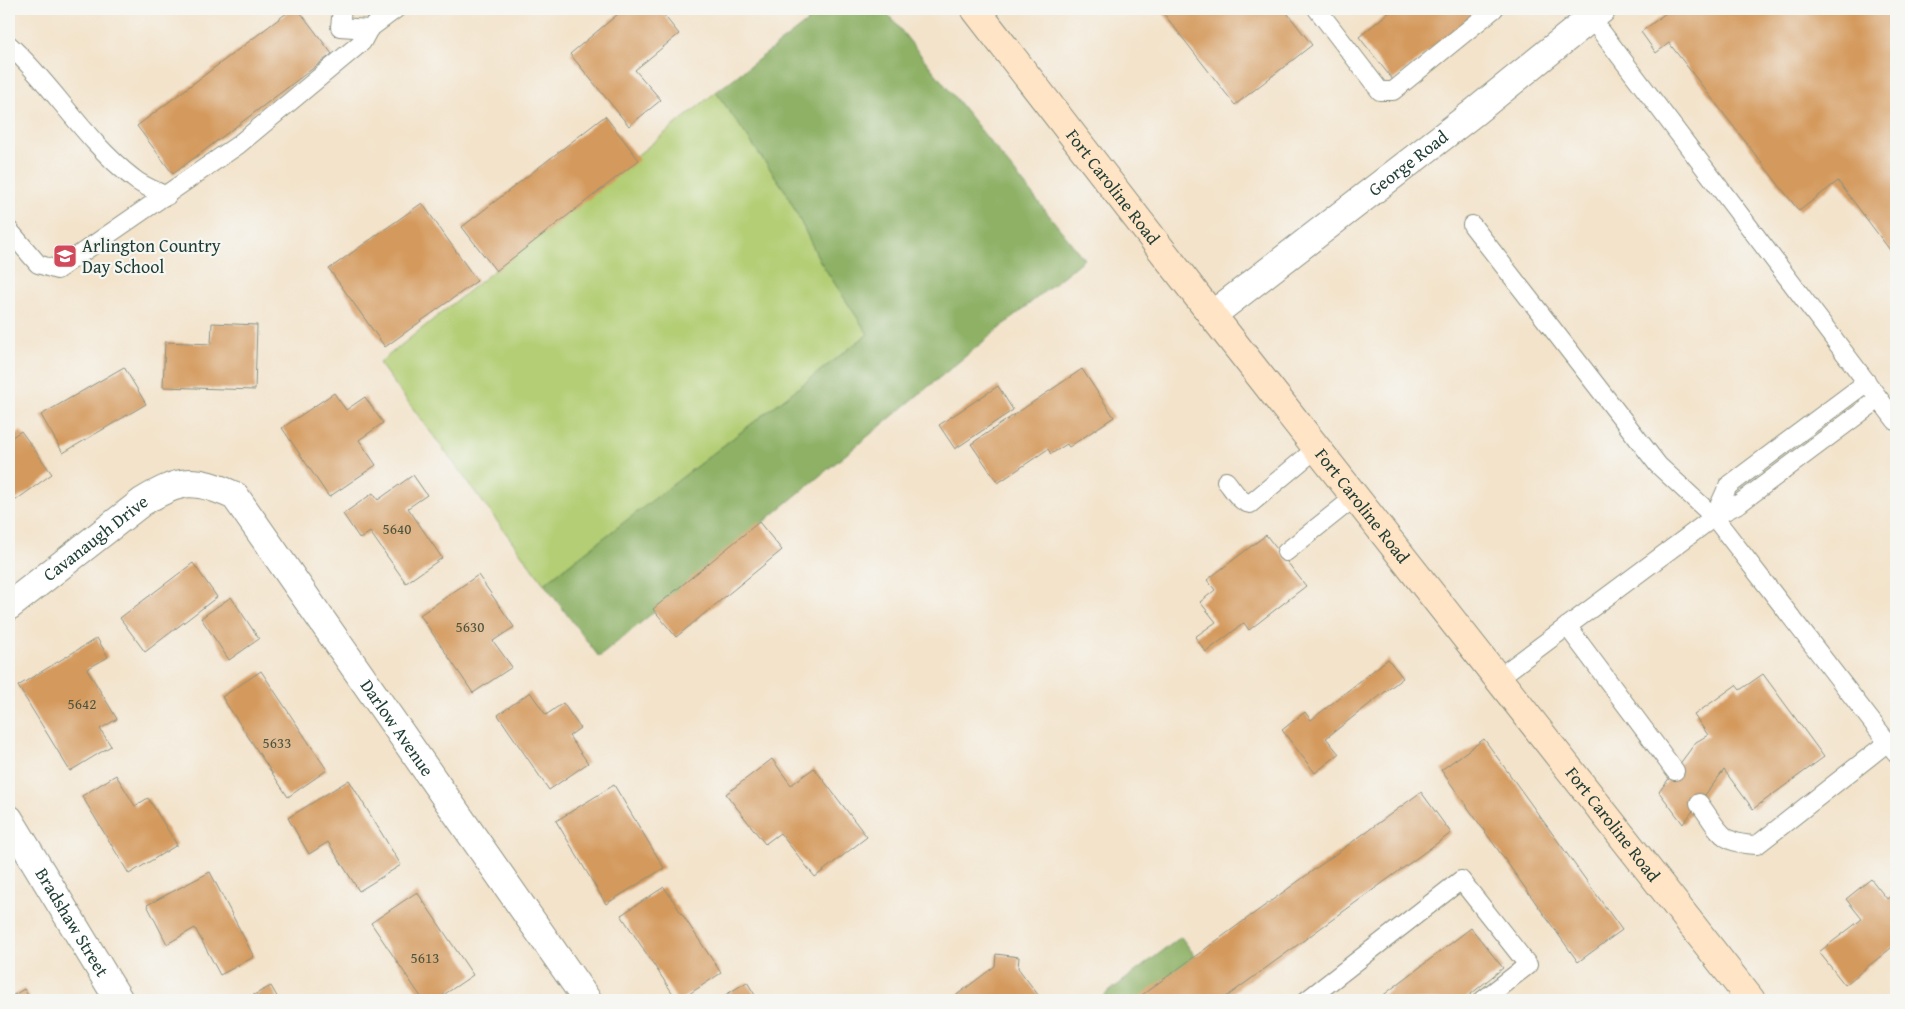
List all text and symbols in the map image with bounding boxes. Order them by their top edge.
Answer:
street label: Fort Caroline Road [1060,123,1167,251]
street label: George Road [1362,123,1454,203]
place label: Arlington Country Day School [82,232,221,280]
school or university icon: Arlington Country Day School [52,243,78,269]
street label: Fort Caroline Road [1309,442,1417,569]
street label: Cavanaugh Drive [37,488,153,588]
house number: 5640 [383,518,411,539]
house number: 5630 [456,616,484,637]
street label: Darlow Avenue [354,674,441,782]
house number: 5642 [68,693,96,714]
house number: 5633 [263,732,291,753]
street label: Fort Caroline Road [1559,761,1667,888]
street label: Bradshaw Street [29,862,116,982]
house number: 5613 [411,947,439,968]

